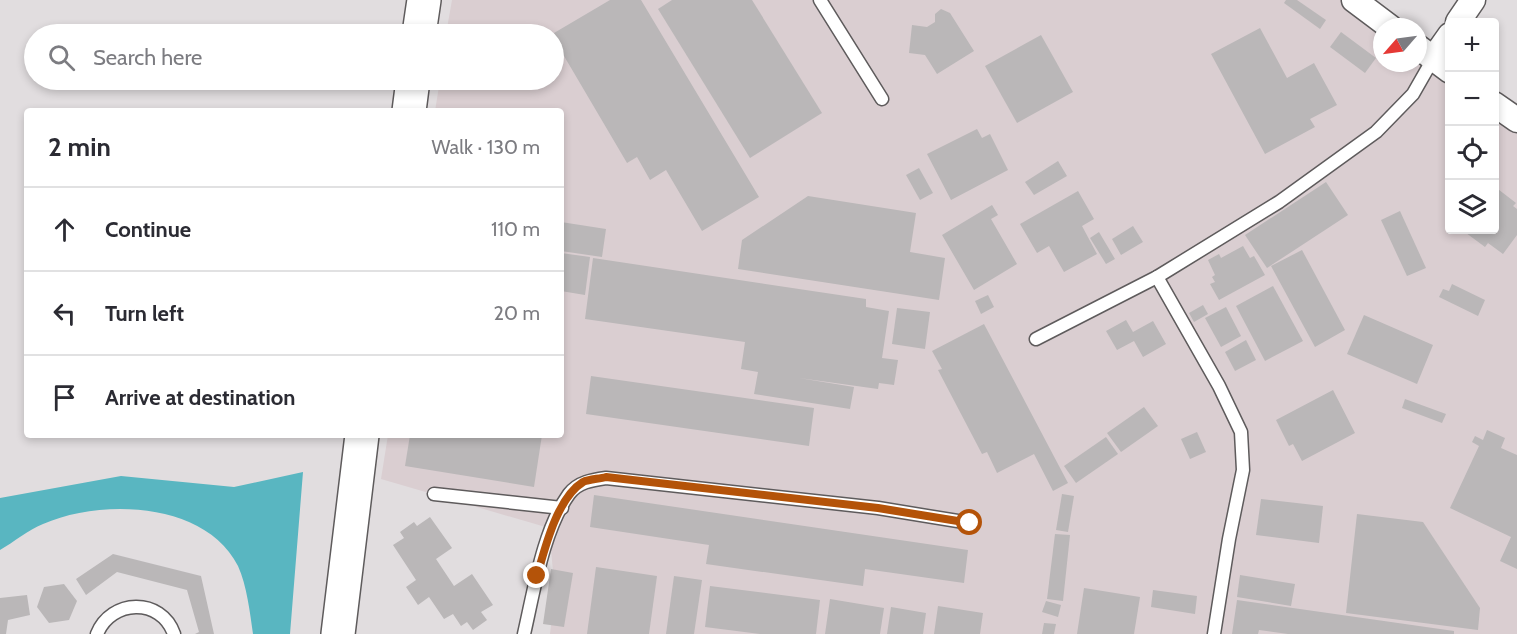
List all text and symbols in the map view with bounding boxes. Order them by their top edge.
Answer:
north arrow [1373,18,1427,72]
map controls [1445,18,1499,234]
button: + [1445,18,1499,72]
search box [24,24,564,90]
icon: search [45,41,78,74]
text: Search here [93,44,202,71]
button: − [1445,72,1499,126]
button: locate [1445,126,1499,180]
text: 2 min [48,131,111,163]
text: Walk · 130 m [432,135,540,159]
button: layers [1445,180,1499,234]
icon: ahead [48,213,81,246]
text: Continue [105,216,191,243]
text: 110 m [491,217,540,241]
icon: left [48,297,81,330]
text: Turn left [105,300,184,327]
text: 20 m [494,301,540,325]
icon: arrive [48,381,81,414]
text: Arrive at destination [105,384,295,411]
route start [956,509,982,535]
route end [523,562,549,588]

